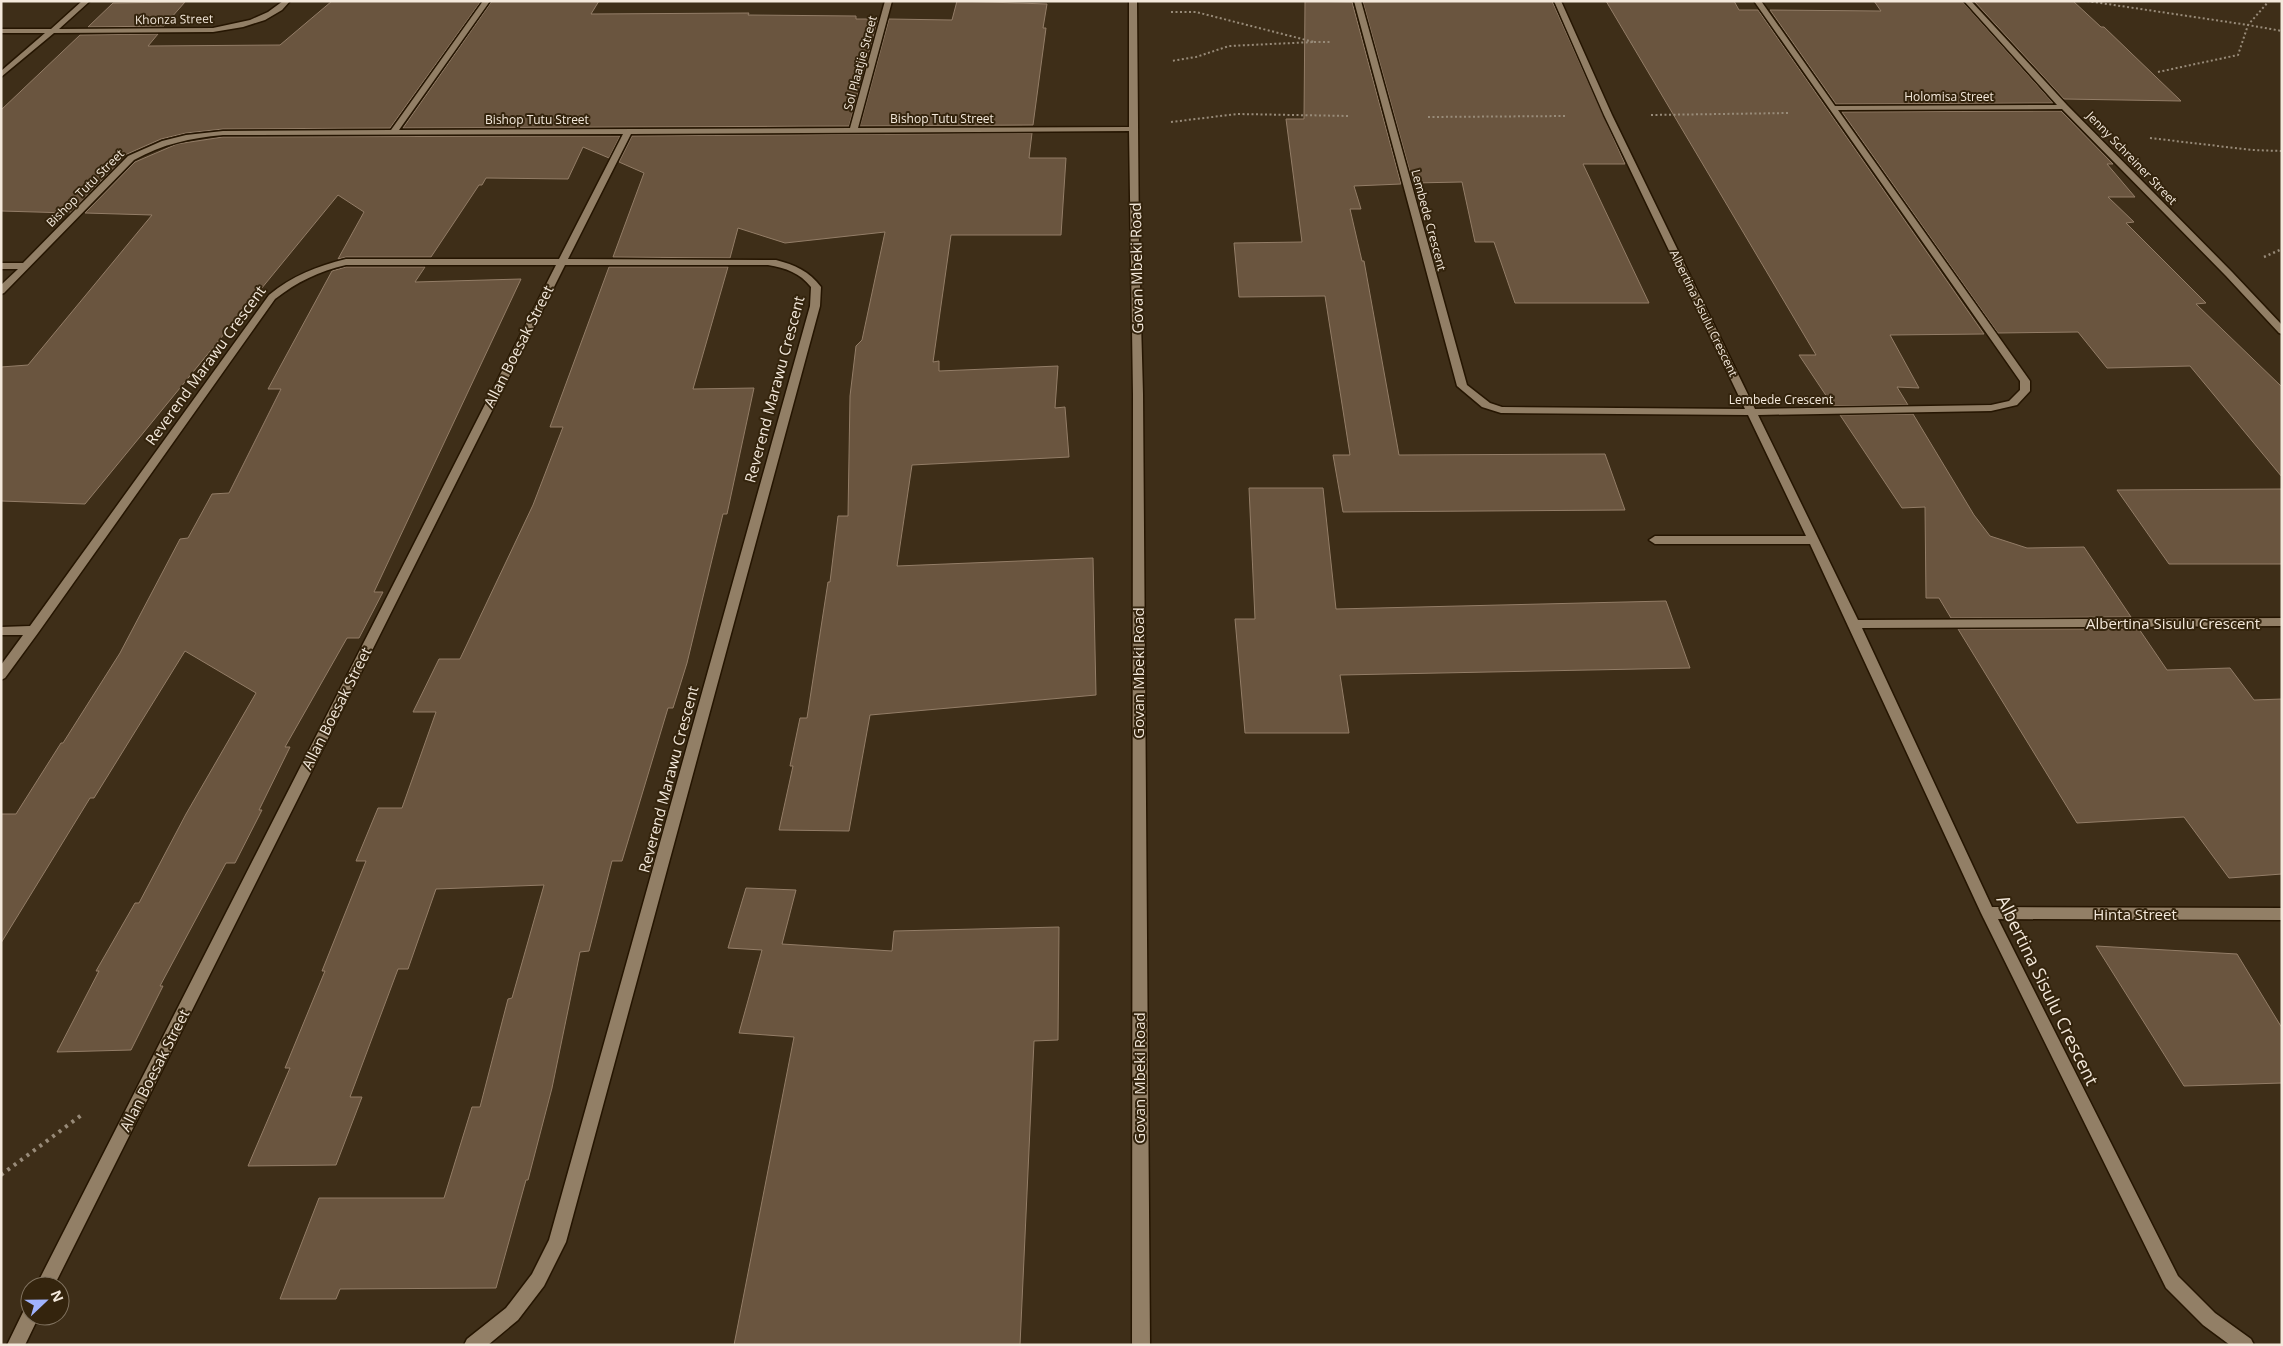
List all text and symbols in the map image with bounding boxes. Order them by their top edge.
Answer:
street label: Khonza Street [135,10,213,28]
street label: Sol Plaatjie Street [839,14,881,112]
street label: Holomisa Street [1904,88,1994,105]
street label: Jenny Schreiner Street [2082,107,2181,208]
street label: Bishop Tutu Street [890,110,994,127]
street label: Bishop Tutu Street [485,111,589,128]
street label: Bishop Tutu Street [42,145,128,231]
street label: Lembede Crescent [1407,167,1451,273]
street label: Govan Mbeki Road [1125,202,1147,334]
street label: Albertina Sisulu Crescent [1666,247,1742,379]
street label: Reverend Marawu Crescent [140,281,270,449]
street label: Allan Boesak Street [478,281,558,411]
street label: Reverend Marawu Crescent [739,293,809,485]
street label: Lembede Crescent [1729,391,1833,408]
street label: Govan Mbeki Road [1128,607,1148,739]
street label: Albertina Sisulu Crescent [2086,613,2260,633]
street label: Allan Boesak Street [296,643,376,773]
street label: Reverend Marawu Crescent [633,683,703,875]
street label: Albertina Sisulu Crescent [1991,891,2105,1089]
street label: Hinta Street [2093,904,2177,924]
street label: Allan Boesak Street [114,1005,194,1135]
street label: Govan Mbeki Road [1129,1012,1149,1144]
north arrow [20,1276,70,1326]
text: N [47,1287,68,1305]

